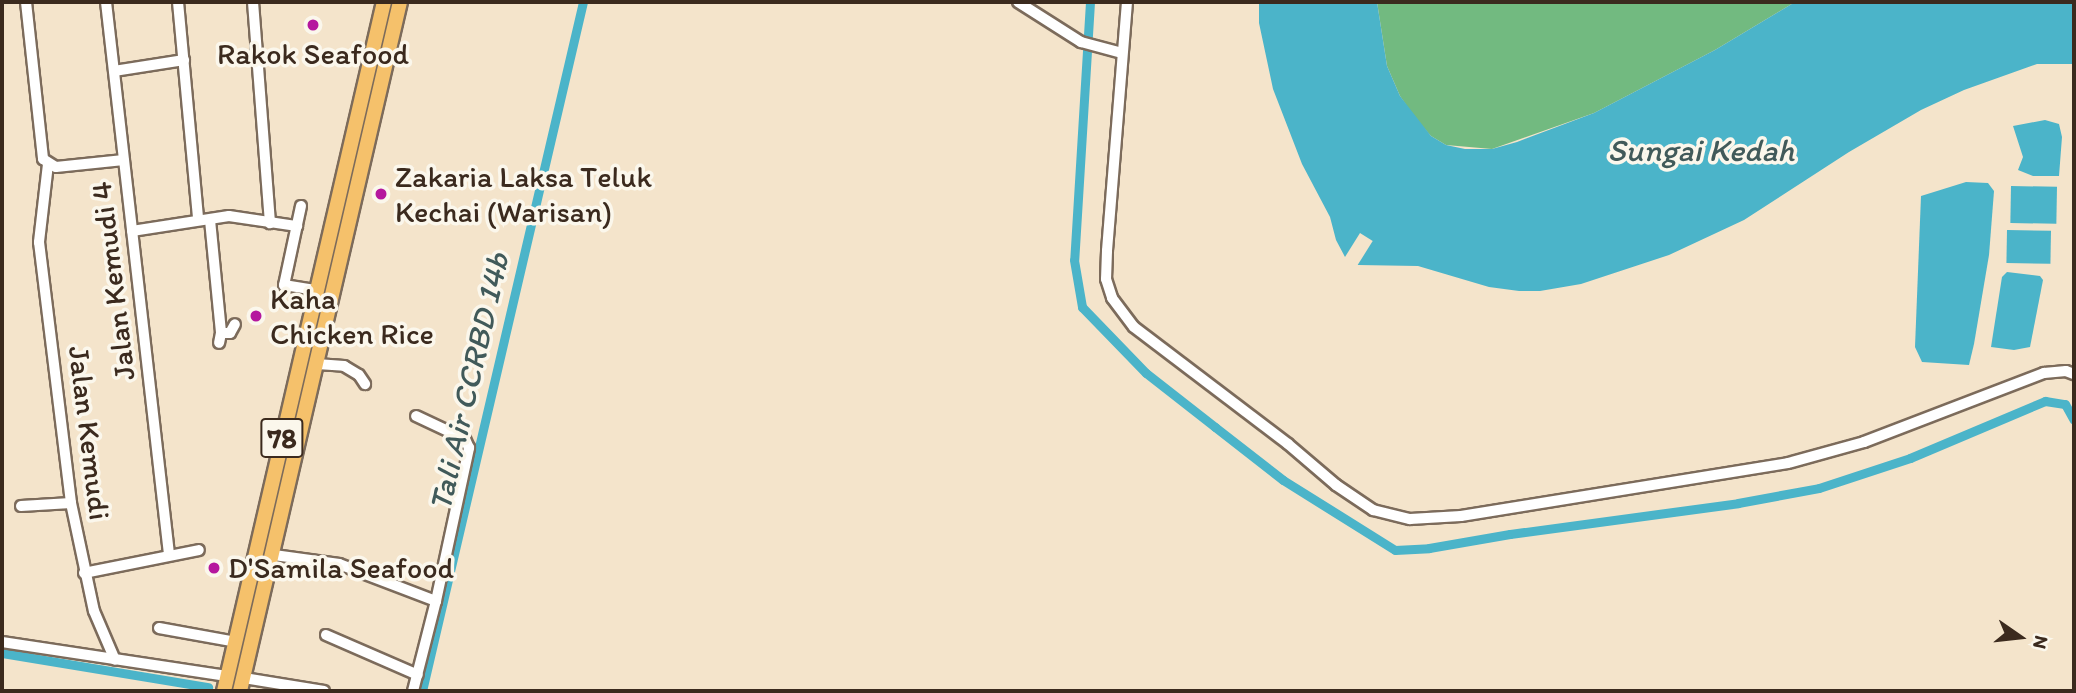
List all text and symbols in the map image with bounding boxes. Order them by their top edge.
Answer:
marker: Rakok Seafood [305,17,321,33]
place label: Rakok Seafood [218,36,408,72]
water label: Sungai Kedah [1608,131,1794,169]
place label: Zakaria Laksa Teluk Kechai (Warisan) [395,159,649,230]
street label: Jalan Kemudi 4 [83,180,143,382]
marker: Zakaria Laksa Teluk Kechai (Warisan) [373,186,389,202]
water label: Tali Air CCRBD 14b [421,249,517,515]
place label: Kaha Chicken Rice [270,281,434,352]
marker: Kaha Chicken Rice [248,308,264,324]
street label: Jalan Kemudi [61,344,117,522]
road number: 78 [259,414,305,462]
place label: D'Samila Seafood [228,550,454,586]
marker: D'Samila Seafood [206,560,222,576]
north arrow [1985,602,2055,672]
text: N [2028,633,2054,651]

